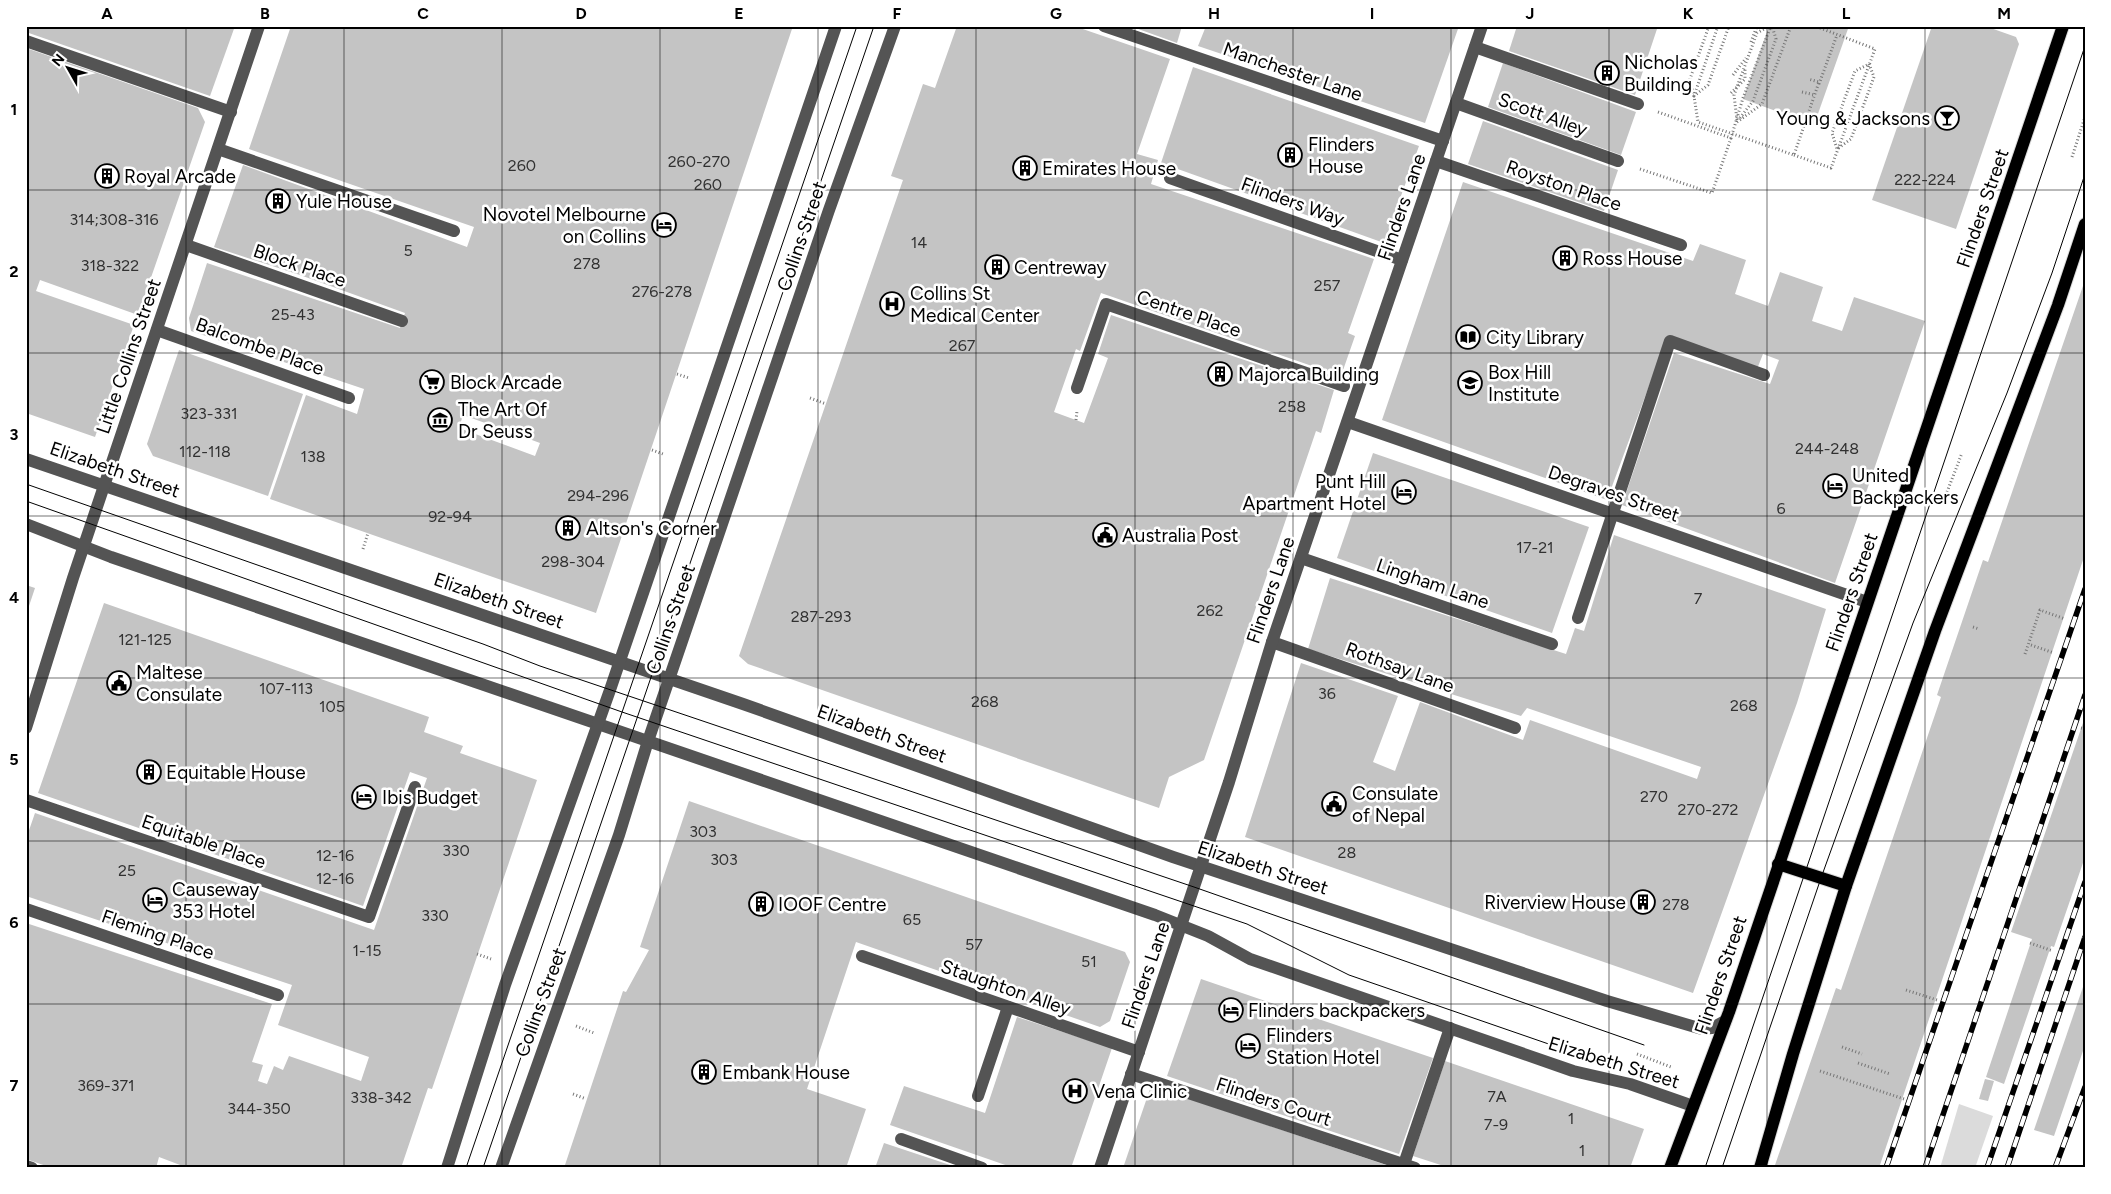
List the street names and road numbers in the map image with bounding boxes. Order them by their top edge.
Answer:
street label: Manchester Lane [1220,37,1365,106]
street label: Scott Alley [1495,88,1591,141]
street label: Flinders Street [1951,146,2014,271]
street label: Flinders Lane [1372,151,1431,264]
street label: Royston Place [1503,155,1625,216]
street label: Flinders Way [1238,172,1348,231]
street label: Collins Street [772,178,831,294]
street label: Block Place [250,239,349,292]
street label: Little Collins Street [91,275,166,437]
street label: Centre Place [1134,285,1244,342]
street label: Balcombe Place [193,313,327,380]
street label: Elizabeth Street [47,436,183,502]
street label: Degraves Street [1545,460,1683,527]
street label: Flinders Street [1820,530,1883,655]
street label: Flinders Lane [1241,534,1300,647]
street label: Lingham Lane [1373,553,1492,614]
street label: Collins Street [641,561,700,677]
street label: Elizabeth Street [431,567,567,633]
street label: Rothsay Lane [1342,637,1457,698]
street label: Elizabeth Street [814,699,950,768]
street label: Equitable Place [139,809,269,874]
street label: Elizabeth Street [1195,836,1331,899]
street label: Fleming Place [99,904,217,964]
street label: Flinders Street [1689,913,1752,1038]
street label: Flinders Lane [1116,919,1175,1032]
street label: Collins Street [510,944,571,1060]
street label: Staughton Alley [938,955,1074,1020]
street label: Elizabeth Street [1545,1032,1682,1093]
street label: Flinders Court [1213,1072,1334,1131]

